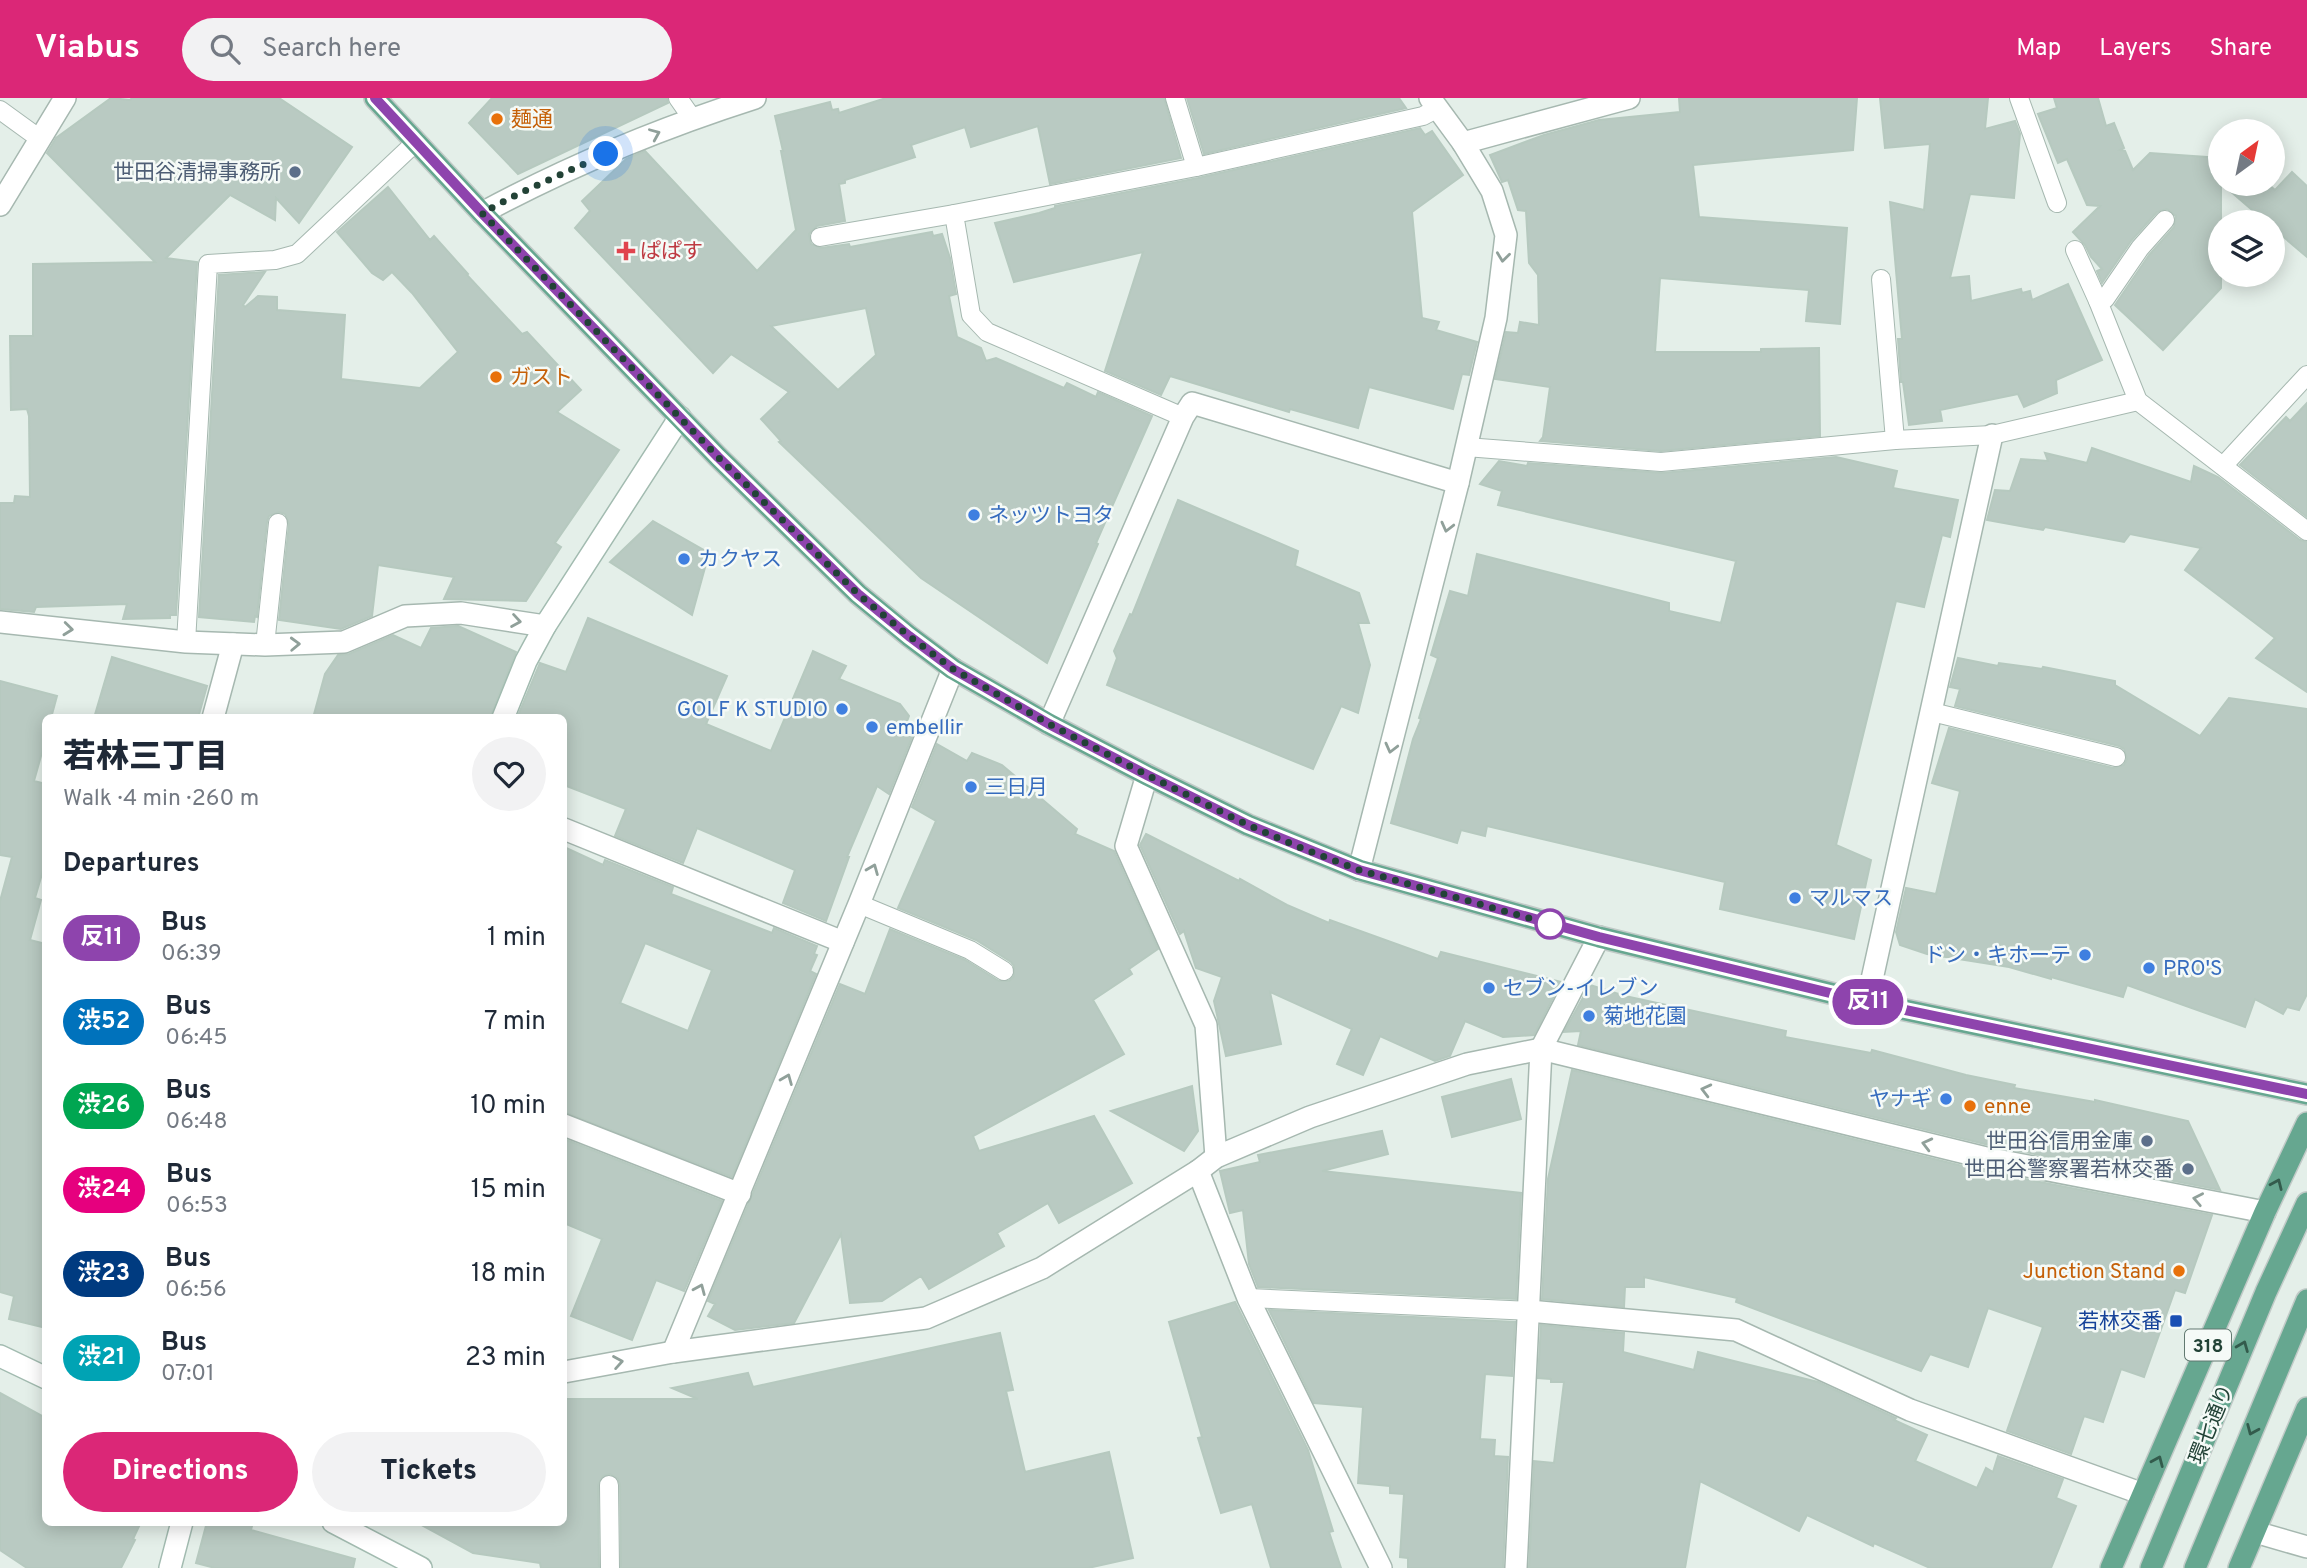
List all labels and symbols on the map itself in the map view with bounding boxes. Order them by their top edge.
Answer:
place label: 麺通 [511,107,553,134]
marker: 麺通 [489,111,505,127]
north arrow [2208,119,2286,196]
one-way arrow [648,128,660,142]
your location [588,136,623,171]
place label: 世田谷清掃事務所 [113,160,281,187]
marker: 世田谷清掃事務所 [287,164,303,180]
place label: ぱぱす [640,239,703,266]
marker: ぱぱす [618,243,634,259]
one-way arrow [1496,251,1511,263]
place label: ガスト [510,365,573,392]
marker: ガスト [488,369,504,385]
place label: ネッツトヨタ [988,503,1114,530]
marker: ネッツトヨタ [966,507,982,523]
one-way arrow [1441,521,1455,533]
place label: カクヤス [698,547,782,574]
marker: カクヤス [676,551,692,567]
one-way arrow [510,614,522,629]
one-way arrow [63,621,74,636]
one-way arrow [289,636,300,651]
place label: GOLF K STUDIO [677,697,828,724]
marker: GOLF K STUDIO [834,701,850,717]
place label: embellir [886,715,963,742]
marker: embellir [864,719,880,735]
one-way arrow [1384,741,1399,753]
place label: 三日月 [985,775,1048,802]
marker: 三日月 [963,779,979,795]
one-way arrow [865,863,879,875]
place label: マルマス [1809,886,1893,913]
marker: マルマス [1787,890,1803,906]
unlabelled marker [1535,909,1565,939]
place label: ドン・キホーテ [1924,943,2071,970]
marker: ドン・キホーテ [2077,947,2093,963]
place label: PRO'S [2163,956,2223,983]
marker: PRO'S [2141,960,2157,976]
place label: セブン-イレブン [1503,976,1658,1003]
line badge: 反11 [1828,979,1908,1025]
marker: セブン-イレブン [1481,980,1497,996]
place label: 菊地花園 [1603,1004,1687,1031]
marker: 菊地花園 [1581,1008,1597,1024]
one-way arrow [779,1074,793,1086]
one-way arrow [1700,1084,1712,1098]
place label: ヤナギ [1869,1087,1932,1114]
marker: ヤナギ [1938,1091,1954,1107]
place label: enne [1984,1094,2031,1121]
marker: enne [1962,1098,1978,1114]
place label: 世田谷信用金庫 [1986,1129,2133,1156]
marker: 世田谷信用金庫 [2139,1133,2155,1149]
one-way arrow [1921,1138,1933,1152]
place label: 世田谷警察署若林交番 [1964,1157,2174,1184]
marker: 世田谷警察署若林交番 [2180,1161,2196,1177]
one-way arrow [2269,1179,2283,1191]
one-way arrow [2192,1193,2204,1208]
place label: Junction Stand [2023,1259,2165,1286]
marker: Junction Stand [2171,1263,2187,1279]
one-way arrow [692,1284,706,1297]
place label: 若林交番 [2078,1309,2162,1336]
marker: 若林交番 [2168,1313,2184,1329]
road number: 318 [2185,1330,2231,1360]
one-way arrow [2235,1341,2249,1354]
one-way arrow [612,1355,624,1370]
street label: 環七通り [2184,1381,2241,1469]
one-way arrow [2246,1423,2260,1436]
one-way arrow [2150,1455,2164,1468]

